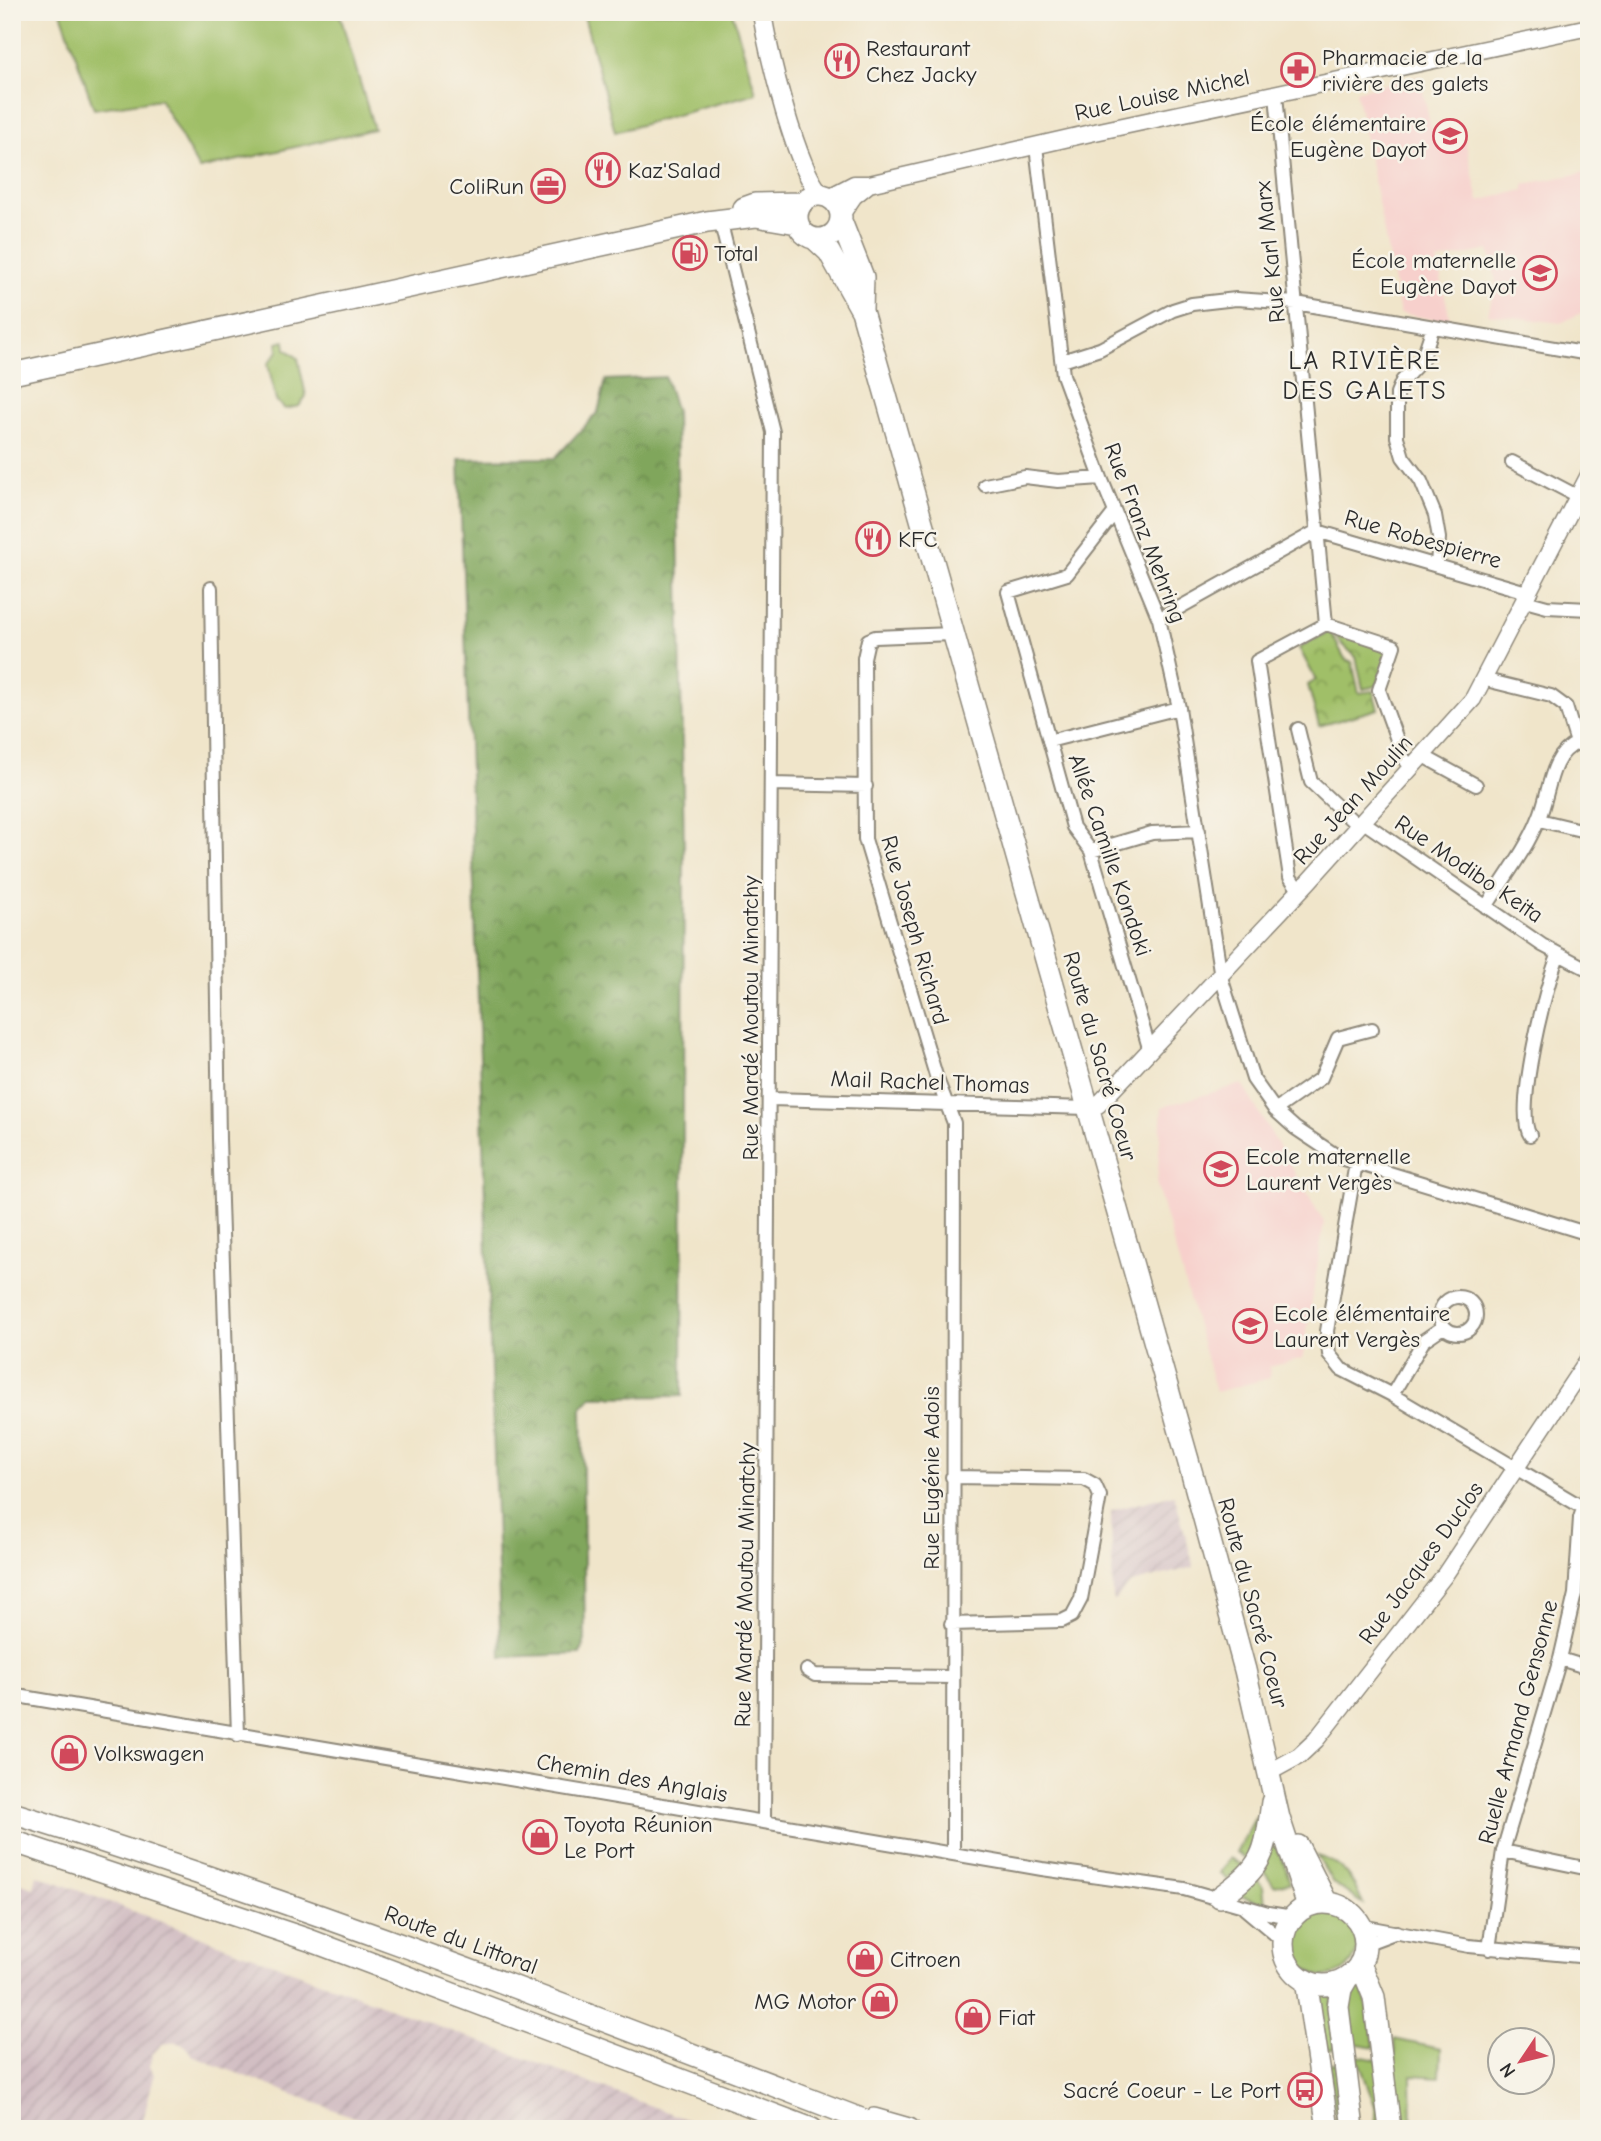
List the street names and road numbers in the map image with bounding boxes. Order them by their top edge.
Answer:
street label: Rue Louise Michel [1072,63,1252,127]
street label: Rue Karl Marx [1249,180,1291,324]
street label: Rue Franz Mehring [1098,439,1192,627]
street label: Rue Robespierre [1341,504,1505,574]
street label: Rue Jean Moulin [1288,730,1418,870]
street label: Allée Camille Kondoki [1063,750,1157,960]
street label: Rue Modibo Keita [1390,809,1548,929]
street label: Rue Joseph Richard [875,832,955,1028]
street label: Rue Mardé Moutou Minatchy [737,875,764,1161]
street label: Route du Sacré Coeur [1057,948,1143,1164]
street label: Mail Rachel Thomas [830,1065,1030,1099]
street label: Rue Eugénie Adois [918,1386,945,1570]
street label: Rue Mardé Moutou Minatchy [729,1442,761,1728]
street label: Rue Jacques Duclos [1353,1476,1489,1650]
street label: Route du Sacré Coeur [1212,1495,1294,1712]
street label: Ruelle Armand Gensonne [1472,1597,1564,1847]
street label: Chemin des Anglais [534,1748,730,1808]
street label: Route du Littoral [381,1900,541,1980]

